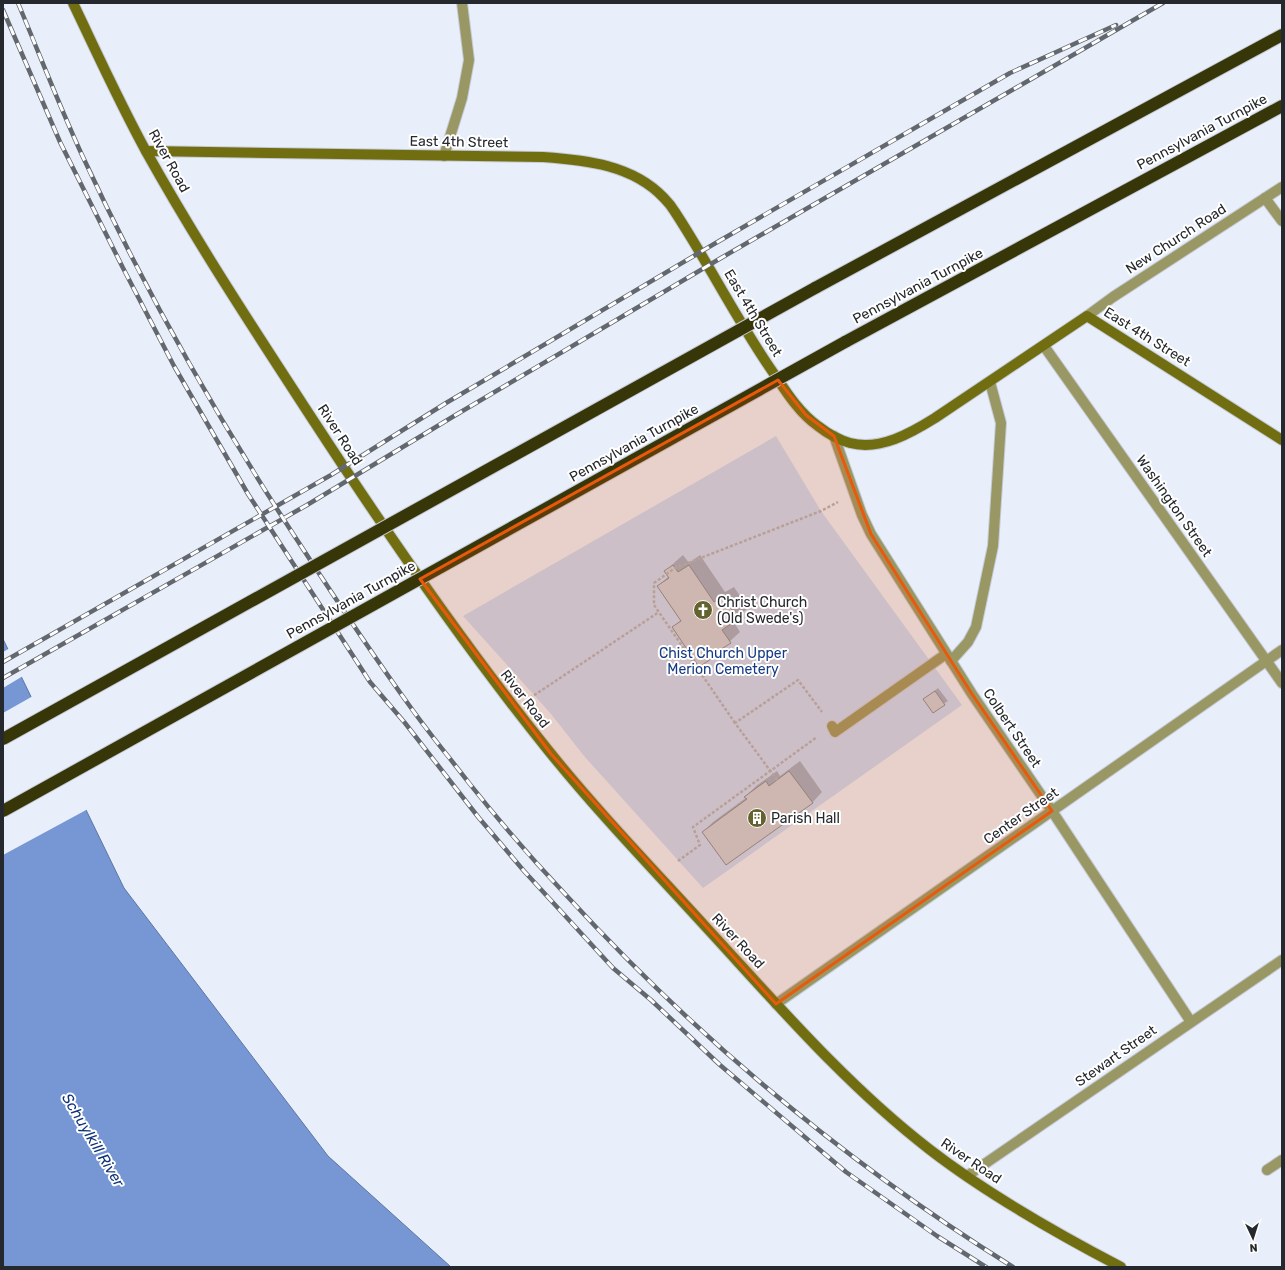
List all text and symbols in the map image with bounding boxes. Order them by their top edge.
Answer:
street label: Pennsylvania Turnpike [1134,90,1270,174]
street label: River Road [145,126,193,196]
street label: East 4th Street [409,133,509,151]
street label: New Church Road [1123,200,1229,278]
street label: Pennsylvania Turnpike [850,244,986,328]
street label: East 4th Street [720,266,786,360]
street label: East 4th Street [1101,304,1194,371]
street label: Pennsylvania Turnpike [566,400,702,486]
street label: River Road [314,401,366,469]
street label: Washington Street [1132,452,1216,561]
street label: Pennsylvania Turnpike [283,557,419,643]
place label: Christ Church (Old Swede's) [717,594,807,627]
church icon: Christ Church (Old Swede's) [692,599,714,621]
park label: Chist Church Upper Merion Cemetery [659,645,788,678]
street label: River Road [497,666,553,732]
street label: Colbert Street [979,685,1045,771]
street label: Center Street [980,784,1062,848]
building icon: Parish Hall [746,807,768,829]
place label: Parish Hall [771,810,840,827]
street label: River Road [708,910,768,972]
street label: Stewart Street [1072,1021,1160,1090]
water label: Schuylkill River [58,1090,129,1191]
street label: River Road [937,1135,1005,1187]
north arrow [1233,1218,1273,1258]
text: N [1249,1241,1258,1254]

